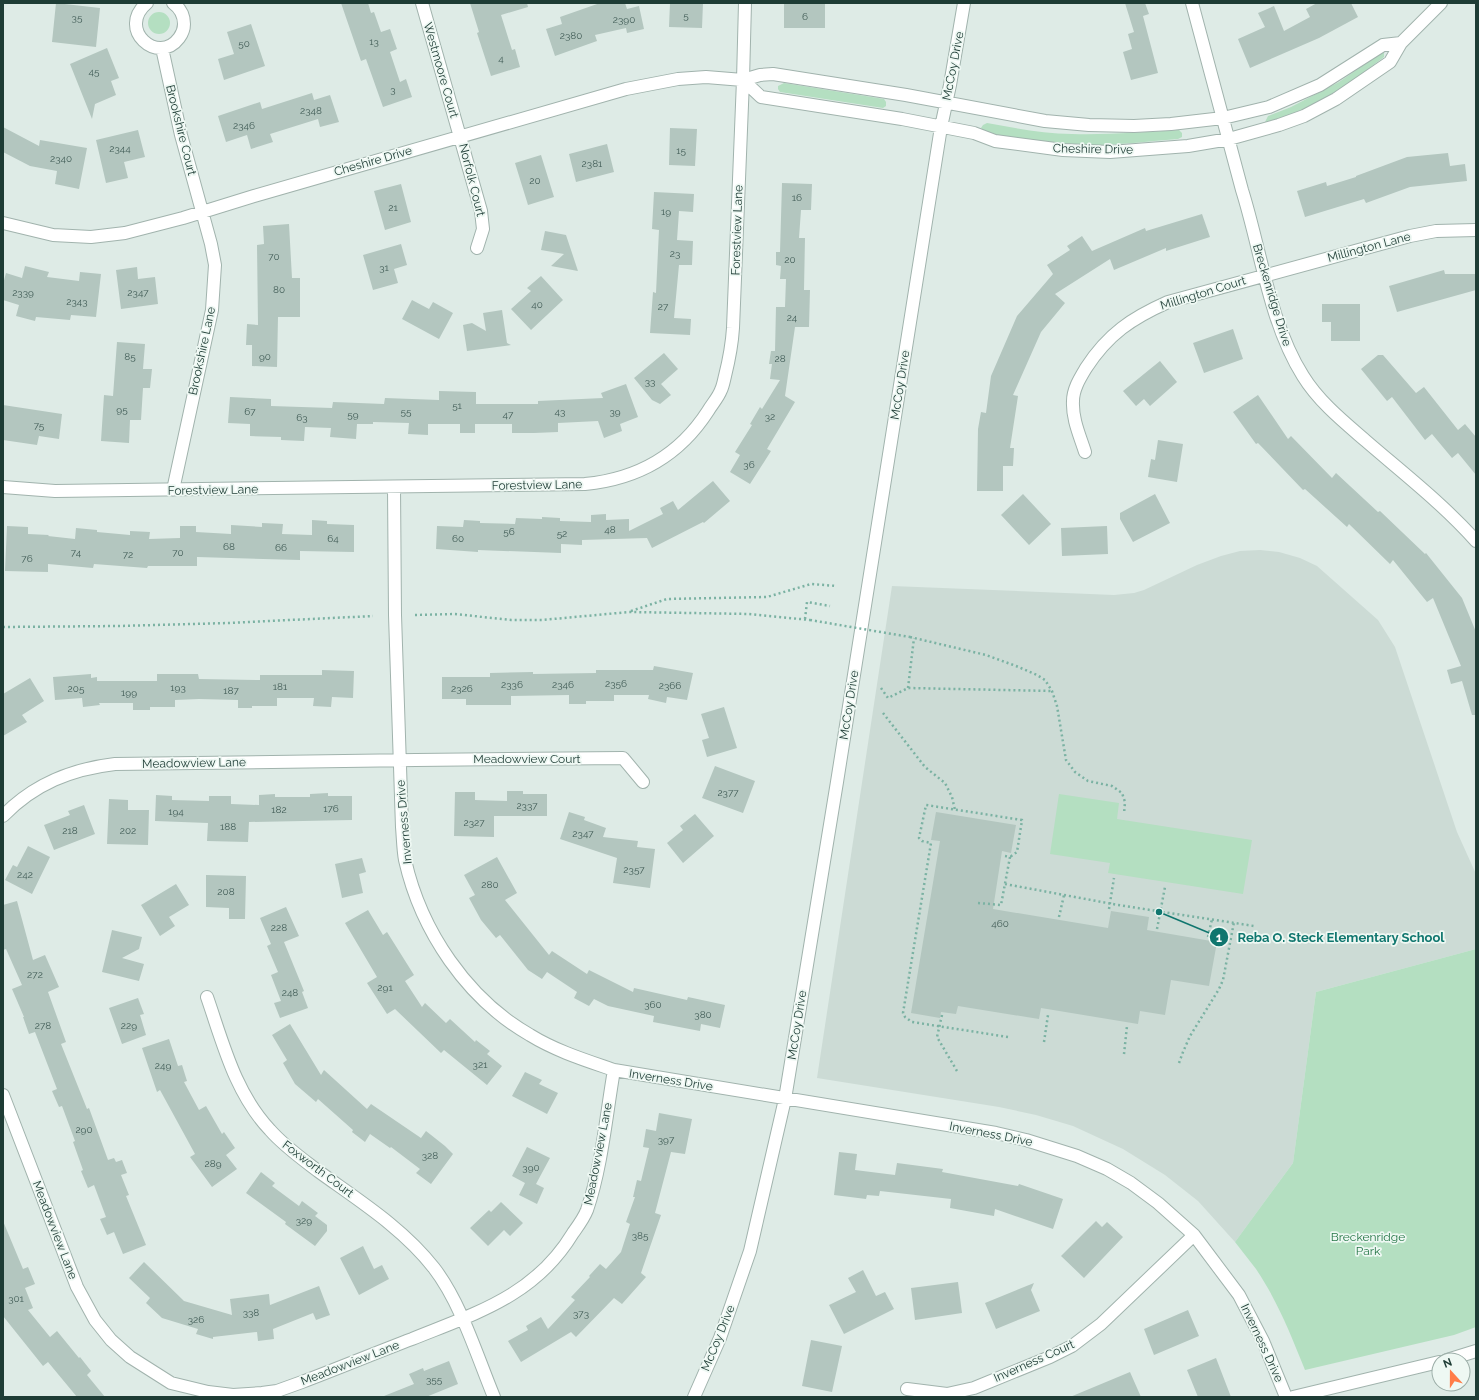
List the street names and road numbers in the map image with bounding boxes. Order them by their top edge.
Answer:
street label: Westmoore Court [421,21,461,119]
street label: McCoy Drive [939,30,967,102]
street label: Brookshire Court [163,83,199,177]
street label: Cheshire Drive [1053,141,1133,157]
street label: Norfolk Court [456,142,488,218]
street label: Cheshire Drive [332,143,414,179]
street label: Forestview Lane [728,184,746,276]
street label: Millington Lane [1326,229,1412,265]
street label: Breckenridge Drive [1250,242,1294,348]
street label: Millington Court [1159,273,1247,313]
street label: Brookshire Lane [186,306,218,396]
street label: McCoy Drive [888,349,912,421]
street label: Forestview Lane [492,477,582,493]
street label: Forestview Lane [168,482,258,498]
street label: McCoy Drive [837,669,861,741]
street label: Meadowview Court [473,752,581,766]
street label: Meadowview Lane [142,755,246,771]
street label: Inverness Drive [393,779,415,865]
street label: McCoy Drive [785,989,809,1061]
street label: Inverness Drive [628,1066,714,1094]
street label: Meadowview Lane [581,1102,615,1206]
street label: Inverness Drive [948,1119,1034,1149]
street label: Foxworth Court [280,1138,356,1200]
street label: Meadowview Lane [30,1179,80,1281]
street label: Inverness Drive [1238,1302,1286,1384]
street label: McCoy Drive [698,1303,738,1373]
street label: Inverness Court [992,1337,1076,1385]
street label: Meadowview Lane [299,1338,401,1388]

